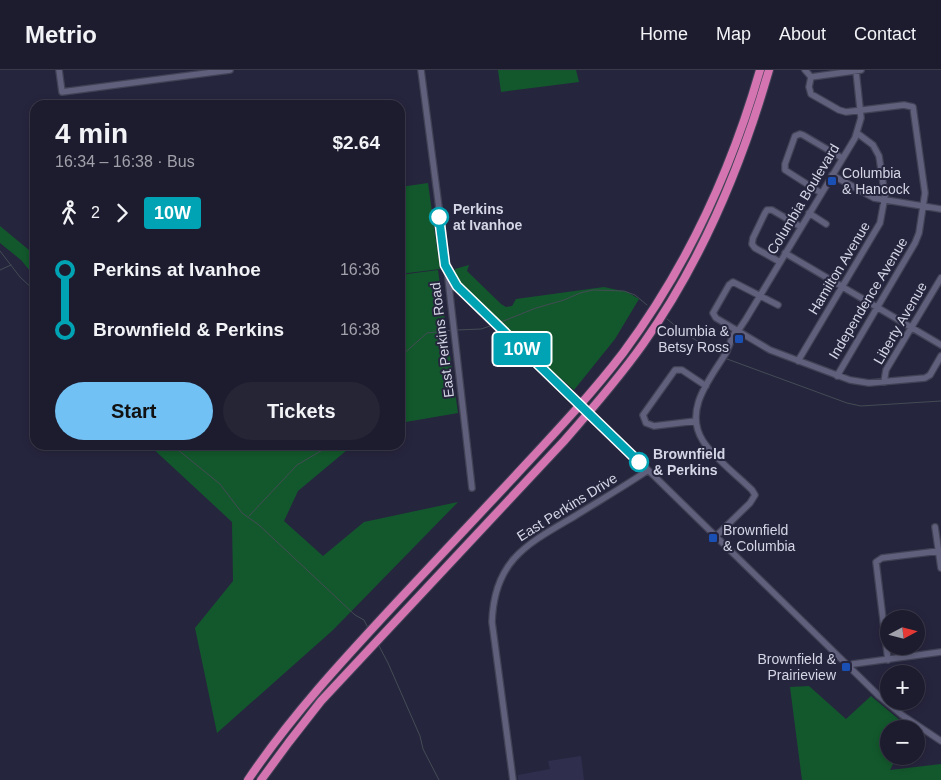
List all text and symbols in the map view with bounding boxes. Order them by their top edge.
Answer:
text: Metrio [25,21,97,48]
text: Home [640,24,688,44]
text: Map [716,24,751,44]
text: About [779,24,826,44]
text: Contact [854,24,916,44]
text: 4 min [55,118,128,149]
text: $2.64 [332,132,380,153]
street label: Columbia Boulevard [764,141,842,257]
text: 16:34 – 16:38 · Bus [55,153,195,170]
place label: Columbia & Hancock [842,165,911,197]
marker: Columbia & Hancock [826,175,838,187]
icon: walk [55,199,83,227]
icon: forward [108,199,136,227]
place label: Perkins at Ivanhoe [453,201,522,233]
text: 10W [154,203,191,223]
text: 2 [91,204,100,221]
marker: Perkins at Ivanhoe [429,207,449,227]
street label: Hamilton Avenue [805,218,873,317]
street label: Independence Avenue [825,234,911,362]
text: Perkins at Ivanhoe [93,259,261,280]
text: 16:36 [340,261,380,278]
street label: Liberty Avenue [870,279,930,367]
street label: East Perkins Road [427,281,457,399]
text: Brownfield & Perkins [93,319,284,340]
text: 16:38 [340,321,380,338]
place label: Columbia & Betsy Ross [657,323,730,355]
line badge: 10W [493,333,551,365]
marker: Columbia & Betsy Ross [733,333,745,345]
text: 10W [503,339,541,359]
button: Start [55,382,213,440]
button: Tickets [223,382,380,440]
place label: Brownfield & Perkins [653,446,725,478]
marker: Brownfield & Perkins [629,452,649,472]
street label: East Perkins Drive [514,470,620,544]
place label: Brownfield & Columbia [723,522,796,554]
marker: Brownfield & Columbia [707,532,719,544]
north arrow [880,610,925,655]
map controls [880,610,925,765]
place label: Brownfield & Prairieview [757,651,837,683]
marker: Brownfield & Prairieview [840,661,852,673]
button: + [880,665,925,710]
button: − [880,720,925,765]

